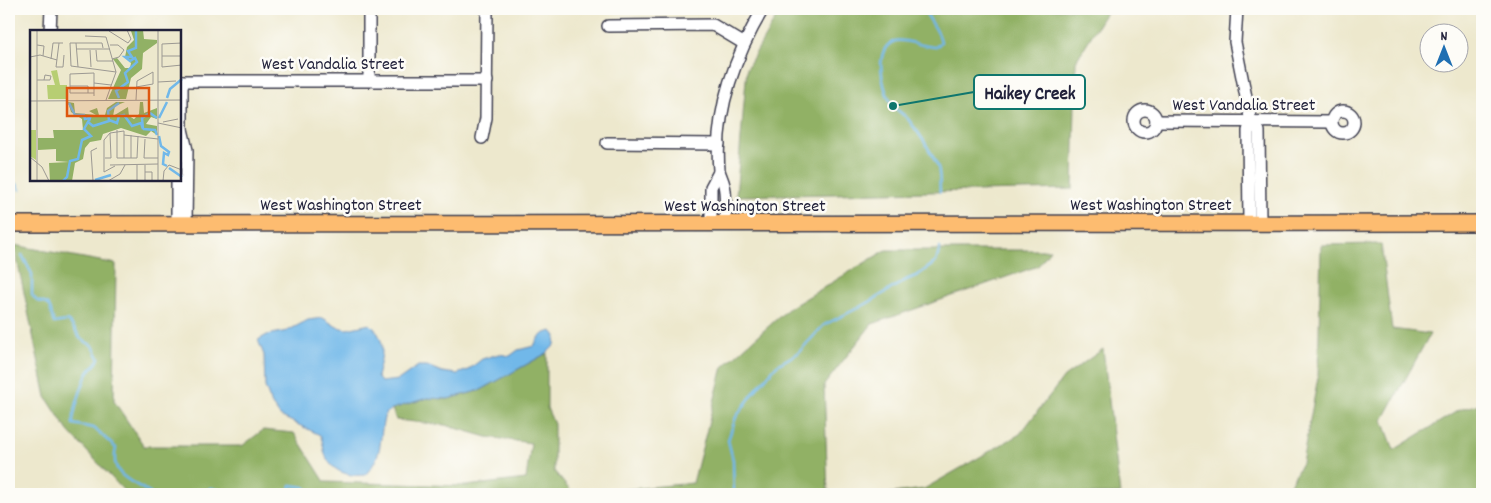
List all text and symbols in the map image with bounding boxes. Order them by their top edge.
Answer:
north arrow [1418,22,1468,72]
text: N [1441,27,1448,47]
inset map [30,30,181,181]
street label: West Vandalia Street [262,53,405,78]
callout: Haikey Creek [974,75,1085,109]
text: Haikey Creek [984,82,1076,109]
street label: West Vandalia Street [1173,94,1316,119]
street label: West Washington Street [260,194,422,219]
street label: West Washington Street [1070,194,1232,219]
street label: West Washington Street [664,195,826,220]

